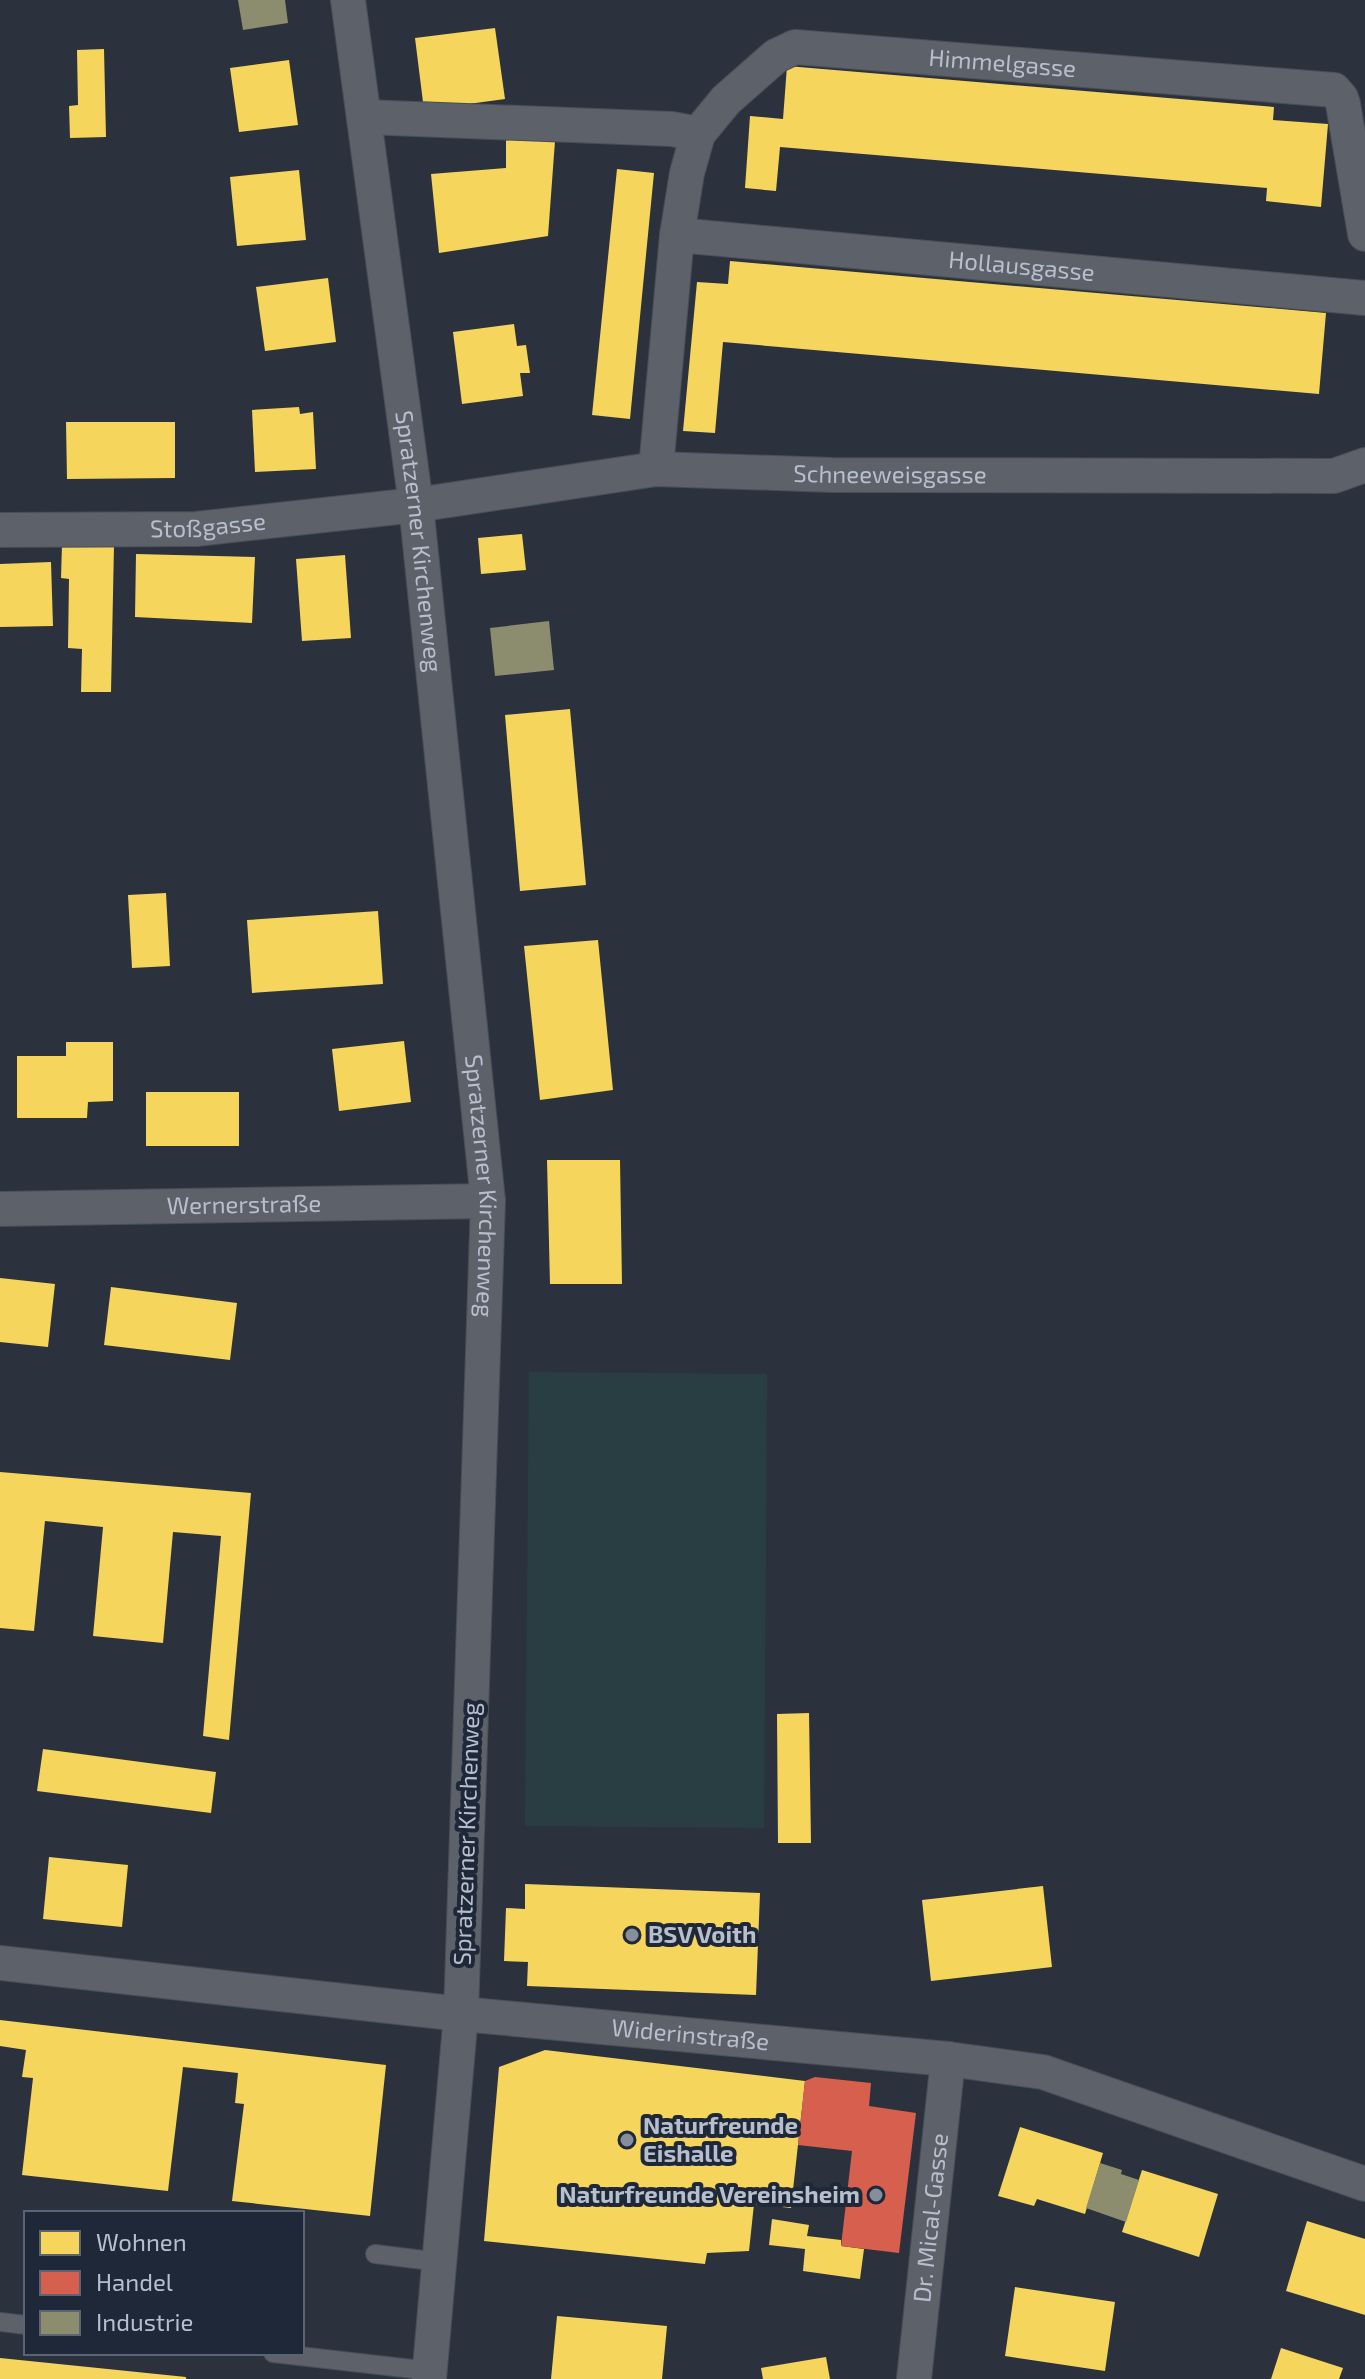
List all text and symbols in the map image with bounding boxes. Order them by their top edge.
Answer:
street label: Himmelgasse [928,42,1077,82]
street label: Hollausgasse [947,244,1096,286]
street label: Spratzerner Kirchenweg [390,408,449,674]
street label: Schneeweisgasse [793,458,987,488]
street label: Stoßgasse [150,505,267,542]
street label: Spratzerner Kirchenweg [460,1053,504,1318]
street label: Wernerstraße [166,1188,321,1219]
street label: Spratzerner Kirchenweg [446,1702,485,1966]
place label: BSV Voith [648,1919,756,1948]
marker: BSV Voith [623,1926,641,1944]
street label: Widerinstraße [610,2012,770,2055]
place label: Naturfreunde Eishalle [643,2110,798,2167]
marker: Naturfreunde Eishalle [618,2131,636,2149]
street label: Dr. Mical-Gasse [906,2132,953,2304]
place label: Naturfreunde Vereinsheim [559,2179,860,2208]
marker: Naturfreunde Vereinsheim [867,2186,885,2204]
legend [24,2211,304,2355]
text: Wohnen [96,2227,187,2256]
text: Handel [96,2267,173,2296]
text: Industrie [96,2307,193,2336]

